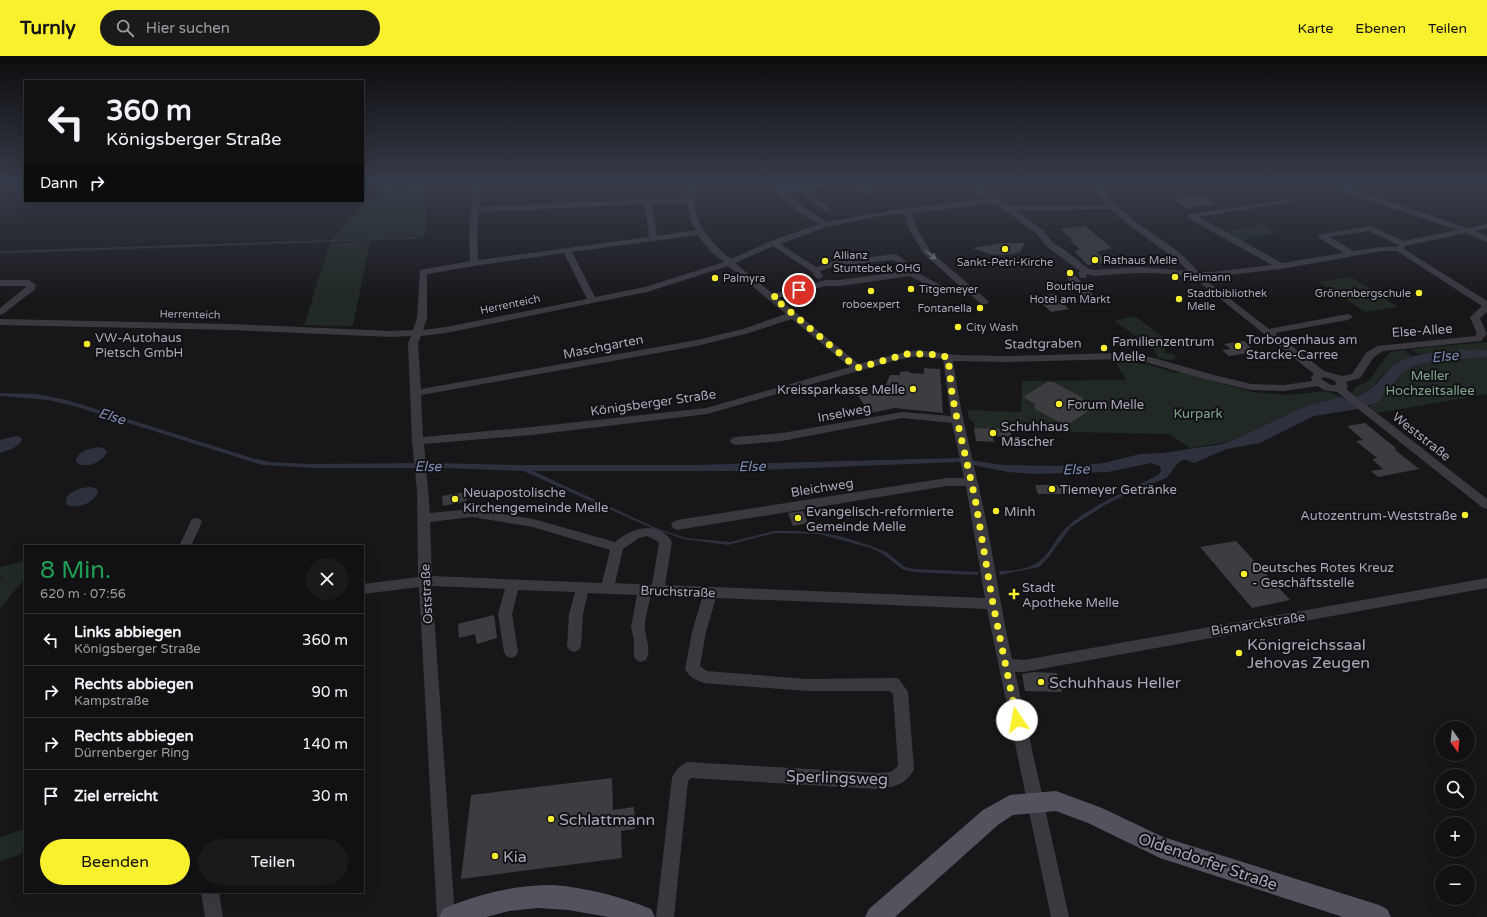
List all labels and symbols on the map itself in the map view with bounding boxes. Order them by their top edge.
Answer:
marker: Sankt-Petri-Kirche [1000,244,1010,254]
place label: Allianz Stuntebeck OHG [833,249,921,275]
one-way arrow [926,250,937,259]
place label: Rathaus Melle [1103,254,1177,267]
marker: Rathaus Melle [1090,255,1100,265]
marker: Allianz Stuntebeck OHG [820,256,830,266]
place label: Sankt-Petri-Kirche [957,256,1053,269]
marker: Boutique Hotel am Markt [1065,268,1075,278]
place label: Fielmann [1183,271,1231,284]
place label: Palmyra [723,272,765,285]
marker: Fielmann [1170,272,1180,282]
marker: Palmyra [710,273,720,283]
pin [782,273,816,307]
place label: Boutique Hotel am Markt [1029,280,1111,306]
place label: Titgemeyer [919,283,979,296]
marker: Titgemeyer [906,284,916,294]
marker: roboexpert [866,286,876,296]
place label: Stadtbibliothek Melle [1187,287,1267,313]
place label: Grönenbergschule [1315,287,1411,300]
marker: Grönenbergschule [1414,288,1424,298]
street label: Herrenteich [479,292,541,317]
marker: Stadtbibliothek Melle [1174,294,1184,304]
place label: roboexpert [842,298,900,311]
place label: Fontanella [918,302,972,315]
marker: Fontanella [975,303,985,313]
street label: Herrenteich [159,307,221,322]
place label: City Wash [966,321,1018,334]
street label: Else-Allee [1391,321,1453,341]
marker: City Wash [953,322,963,332]
place label: VW-Autohaus Pietsch GmbH [95,330,183,361]
street label: Maschgarten [562,331,645,363]
place label: Torbogenhaus am Starcke-Carree [1246,332,1358,363]
place label: Familienzentrum Melle [1112,334,1215,365]
street label: Stadtgraben [1004,335,1082,353]
marker: VW-Autohaus Pietsch GmbH [82,339,92,349]
marker: Torbogenhaus am Starcke-Carree [1233,341,1243,351]
marker: Familienzentrum Melle [1099,343,1109,353]
water label: Else [1431,347,1460,366]
park label: Meller Hochzeitsallee [1385,368,1475,399]
place label: Kreissparkasse Melle [777,382,905,398]
marker: Kreissparkasse Melle [908,384,918,394]
street label: Königsberger Straße [589,386,717,420]
place label: Forum Melle [1067,397,1144,413]
marker: Forum Melle [1054,399,1064,409]
street label: Inselweg [816,400,872,426]
water label: Else [96,404,128,429]
park label: Kurpark [1173,406,1223,422]
street label: Weststraße [1389,409,1454,465]
place label: Schuhhaus Mäscher [1001,419,1069,450]
marker: Schuhhaus Mäscher [988,428,998,438]
water label: Else [414,458,443,475]
water label: Else [738,458,767,475]
water label: Else [1062,460,1091,478]
street label: Bleichweg [790,475,855,501]
place label: Tiemeyer Getränke [1060,482,1177,498]
marker: Tiemeyer Getränke [1047,484,1057,494]
place label: Neuapostolische Kirchengemeinde Melle [463,485,608,516]
marker: Neuapostolische Kirchengemeinde Melle [450,494,460,504]
place label: Evangelisch-reformierte Gemeinde Melle [806,504,954,535]
place label: Minh [1004,504,1036,520]
marker: Minh [991,506,1001,516]
place label: Autozentrum-Weststraße [1300,508,1457,524]
marker: Autozentrum-Weststraße [1460,510,1470,520]
marker: Evangelisch-reformierte Gemeinde Melle [793,513,803,523]
place label: Deutsches Rotes Kreuz - Geschäftsstelle [1252,560,1394,591]
street label: Oststraße [417,563,437,624]
marker: Deutsches Rotes Kreuz - Geschäftsstelle [1239,569,1249,579]
place label: Stadt Apotheke Melle [1022,580,1119,611]
street label: Bruchstraße [640,583,716,601]
marker: Stadt Apotheke Melle [1009,589,1019,599]
street label: Bismarckstraße [1210,609,1306,639]
place label: Königreichssaal Jehovas Zeugen [1247,635,1370,673]
marker: Königreichssaal Jehovas Zeugen [1234,648,1244,658]
place label: Schuhhaus Heller [1049,673,1182,693]
marker: Schuhhaus Heller [1036,677,1046,687]
position arrow [996,699,1038,741]
north arrow [1435,721,1475,761]
street label: Sperlingsweg [786,766,888,790]
place label: Schlattmann [559,810,655,830]
marker: Schlattmann [546,814,556,824]
street label: Oldendorfer Straße [1135,829,1280,895]
place label: Kia [503,847,527,867]
marker: Kia [490,851,500,861]

